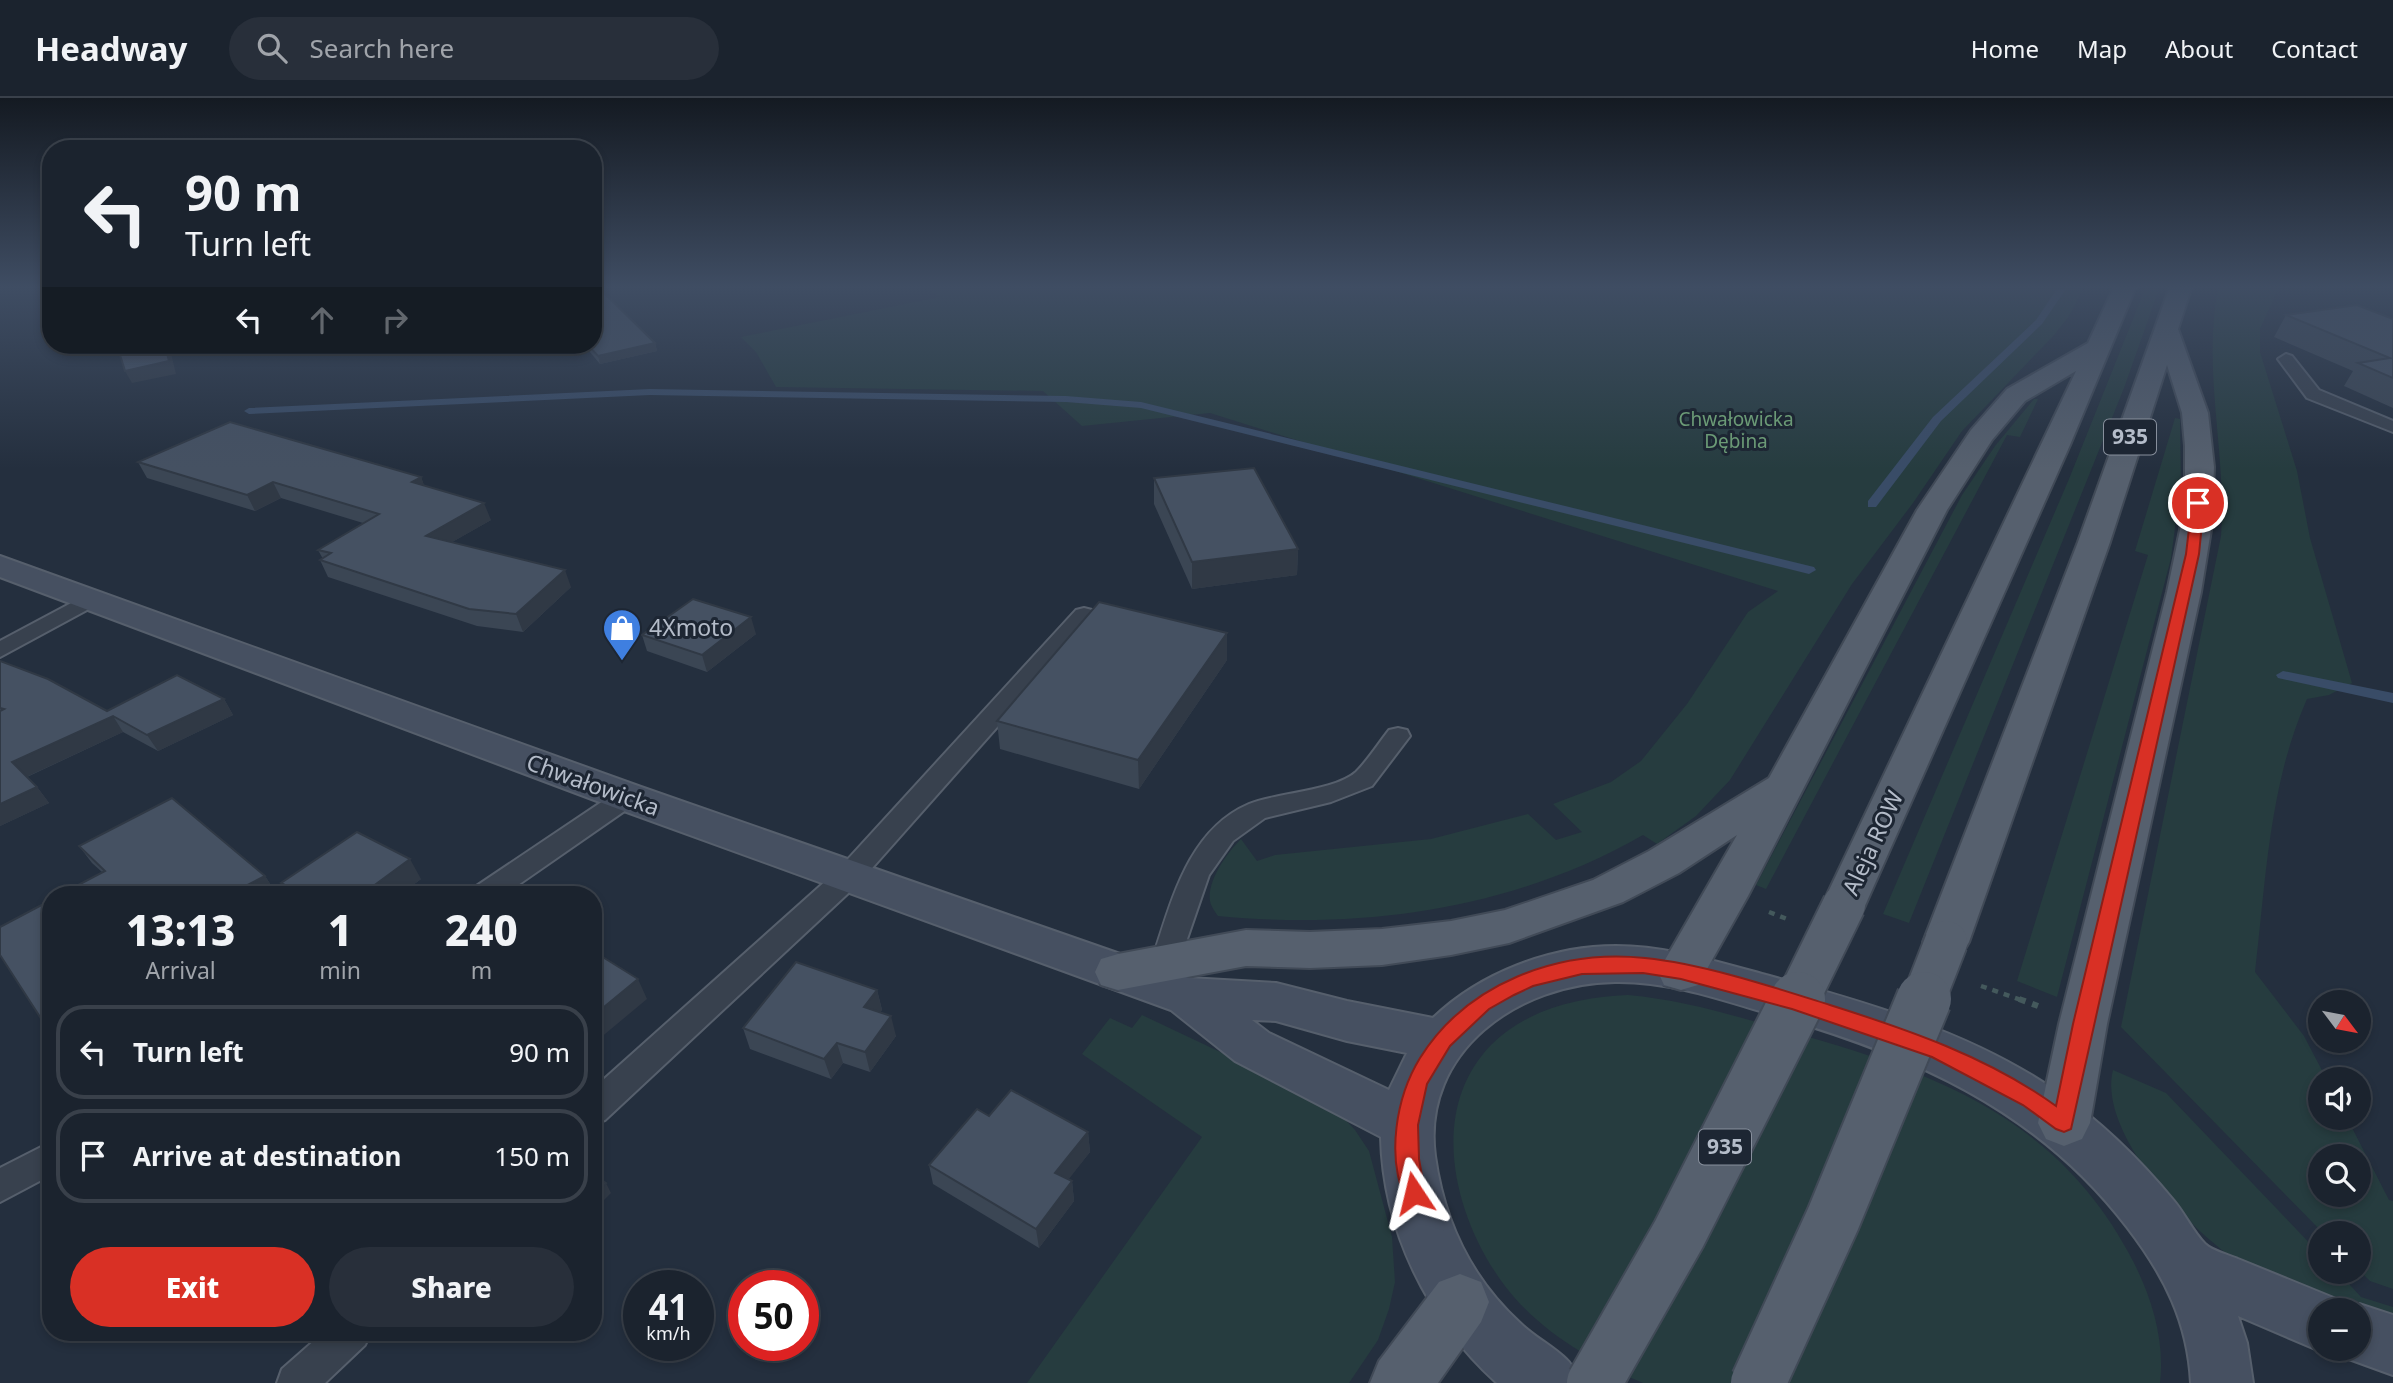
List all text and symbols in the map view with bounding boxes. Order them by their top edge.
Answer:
search box [229,17,719,80]
text: Headway [35,26,187,71]
icon: search [253,29,291,67]
text: Search here [309,30,454,66]
text: Home [1971,32,2039,65]
text: Map [2077,32,2127,65]
text: About [2165,32,2233,65]
text: Contact [2271,32,2358,65]
text: 90 m [185,159,302,225]
icon: left [70,168,161,259]
text: Turn left [185,222,311,265]
icon: left [230,301,268,339]
icon: ahead [303,301,341,339]
icon: right [376,301,414,339]
park label: Chwałowicka Dębina [1678,406,1794,454]
road number: 935 [2104,420,2156,454]
pin [2168,473,2228,533]
icon: arrive [2179,484,2217,522]
shop icon: 4Xmoto [601,607,643,662]
place label: 4Xmoto [649,611,733,643]
street label: Chwałowicka [522,745,664,823]
street label: Aleja ROW [1834,785,1910,900]
text: 13:13 [126,901,235,958]
text: 1 [328,901,352,958]
text: 240 [445,901,518,958]
text: Arrival [146,954,216,986]
text: min [319,954,361,986]
text: m [471,954,492,986]
north arrow [2308,990,2371,1054]
map controls [2308,990,2371,1361]
icon: left [74,1033,112,1071]
text: Turn left [133,1034,244,1070]
text: 90 m [509,1034,570,1070]
button: sound [2308,1067,2371,1130]
road number: 935 [1699,1130,1751,1164]
icon: arrive [74,1137,112,1175]
text: Arrive at destination [133,1138,402,1174]
text: 150 m [494,1138,570,1174]
button: search [2308,1144,2371,1207]
position arrow [1377,1156,1451,1230]
button: + [2308,1221,2371,1284]
button: Exit [70,1247,315,1327]
button: Share [329,1247,574,1327]
speed limit sign: 50 [728,1270,819,1361]
text: 41 [648,1283,689,1330]
button: − [2308,1298,2371,1361]
text: km/h [646,1321,691,1345]

